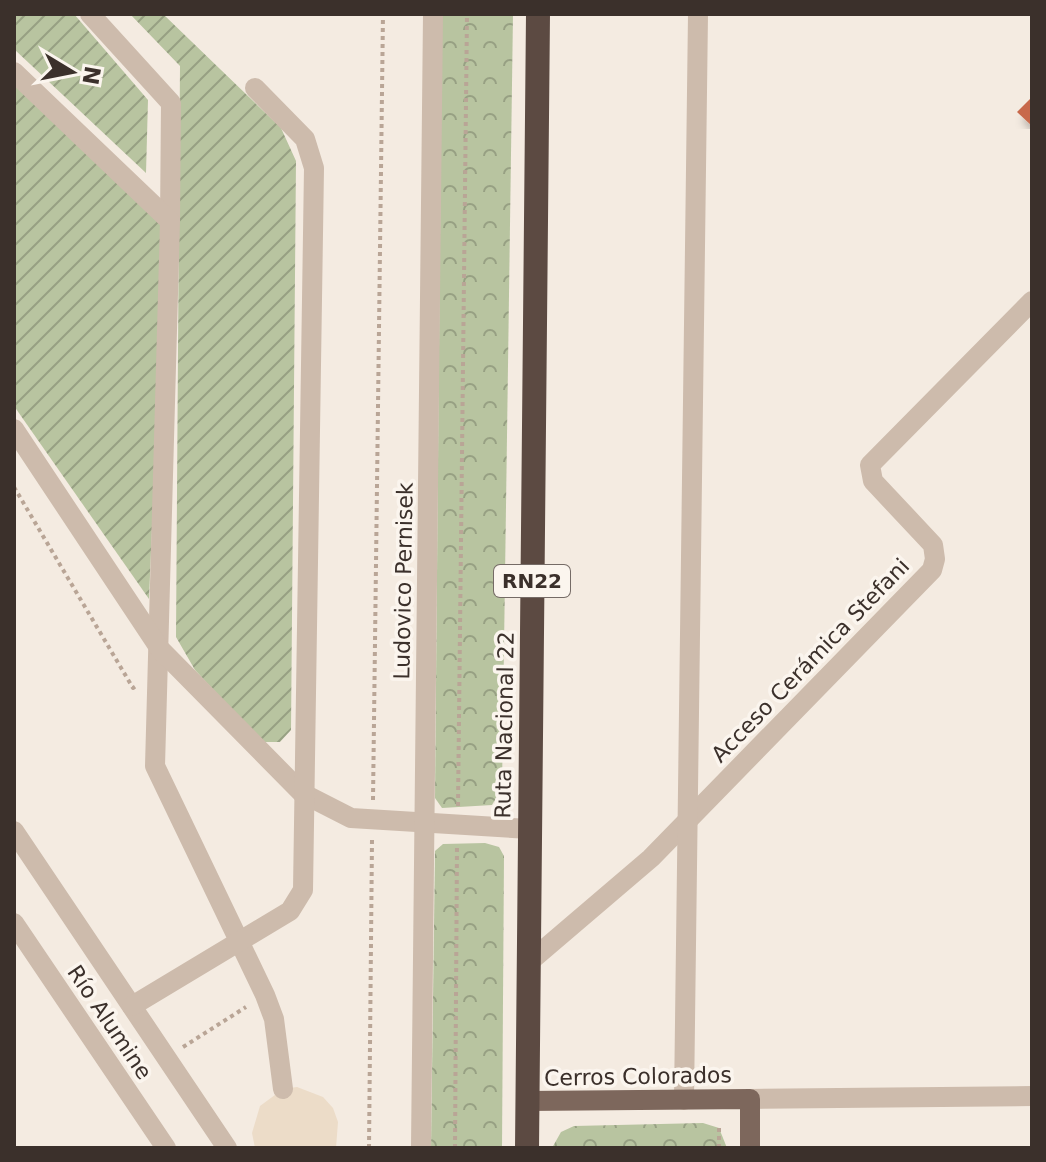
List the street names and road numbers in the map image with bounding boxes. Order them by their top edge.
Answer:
street label: Ludovico Pernisek [389,482,418,680]
street label: Acceso Cerámica Stefani [706,553,914,767]
road number: RN22 [494,565,570,597]
street label: Ruta Nacional 22 [490,631,519,819]
street label: Río Alumine [62,961,157,1084]
street label: Cerros Colorados [544,1062,732,1091]

